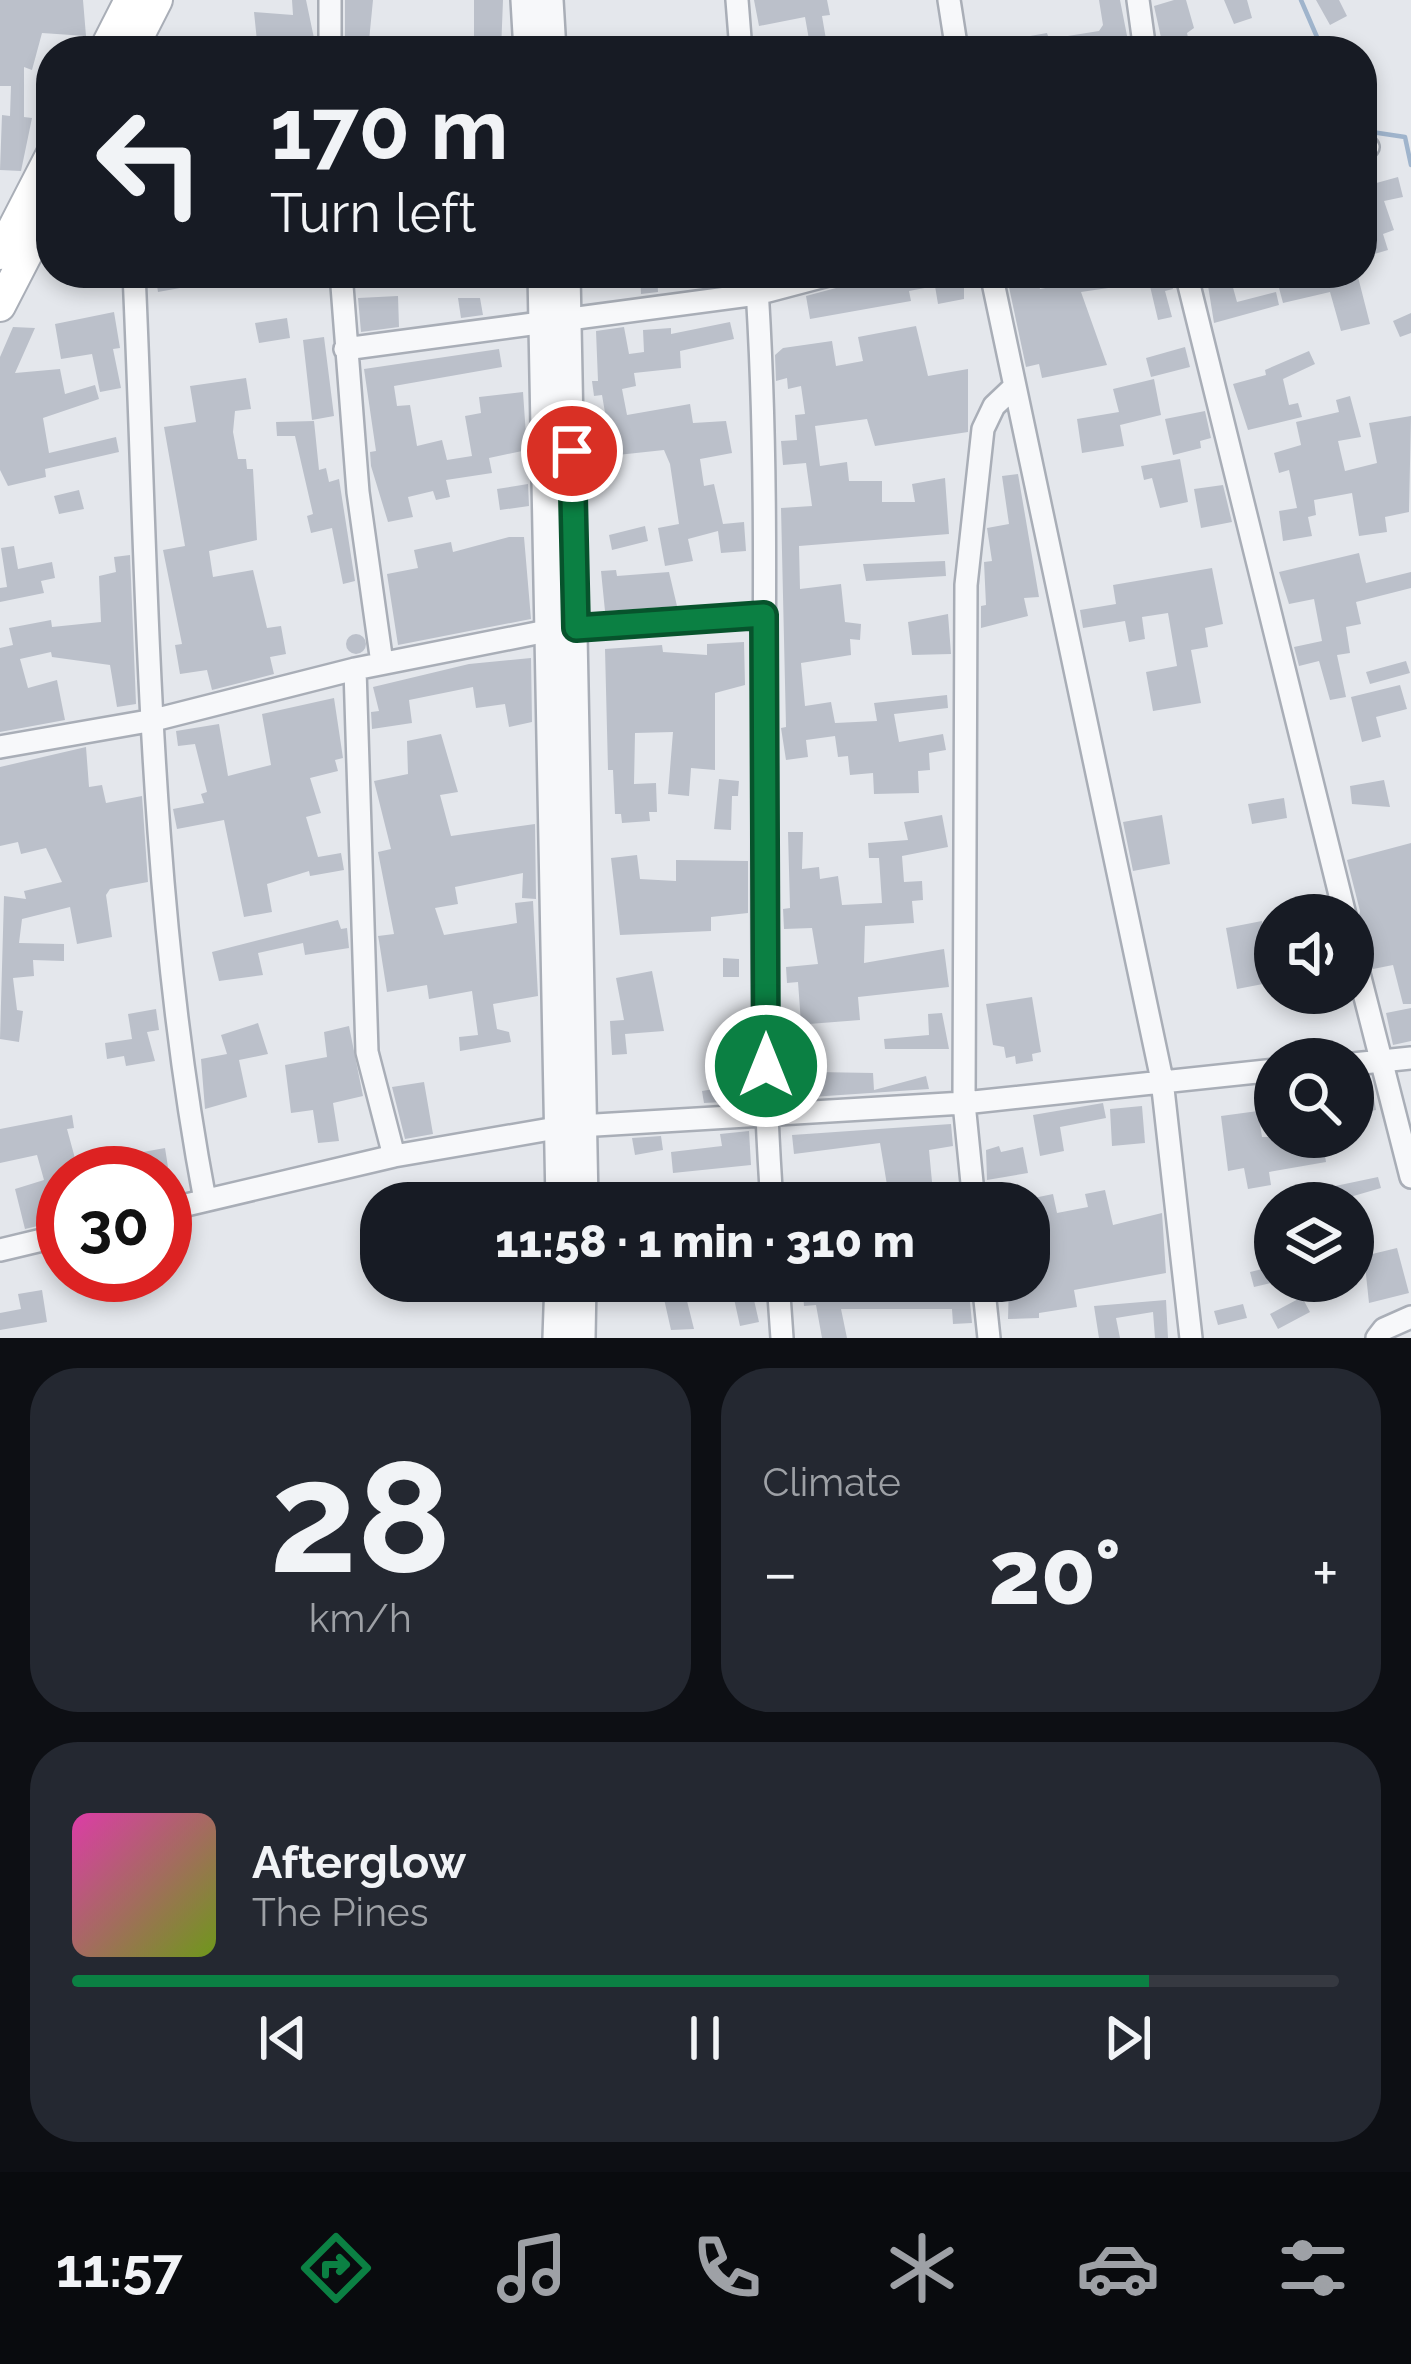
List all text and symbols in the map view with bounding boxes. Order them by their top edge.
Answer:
text: 170 m [270,80,509,179]
icon: left [72,84,228,240]
text: Turn left [270,181,477,245]
pin [521,400,623,502]
icon: arrive [539,418,605,484]
map controls [1254,894,1374,1302]
button: sound [1254,894,1374,1014]
position arrow [703,1003,829,1129]
button: search [1254,1038,1374,1158]
speed limit sign: 30 [36,1146,192,1302]
button: layers [1254,1182,1374,1302]
text: 11:58 · 1 min · 310 m [495,1215,915,1268]
text: 28 [269,1425,451,1609]
text: Climate [763,1459,901,1505]
text: 20° [989,1519,1121,1625]
text: − [763,1534,798,1611]
text: + [1312,1534,1339,1611]
text: km/h [309,1595,412,1641]
text: Afterglow [252,1836,466,1889]
text: The Pines [252,1889,429,1935]
icon: previous [250,2005,316,2071]
icon: pause [672,2005,738,2071]
icon: next [1095,2005,1161,2071]
icon: directions [294,2226,378,2310]
icon: music [490,2226,574,2310]
icon: phone [685,2226,769,2310]
icon: climate [880,2226,964,2310]
icon: car [1076,2226,1160,2310]
icon: filters [1271,2226,1355,2310]
text: 11:57 [56,2236,183,2300]

